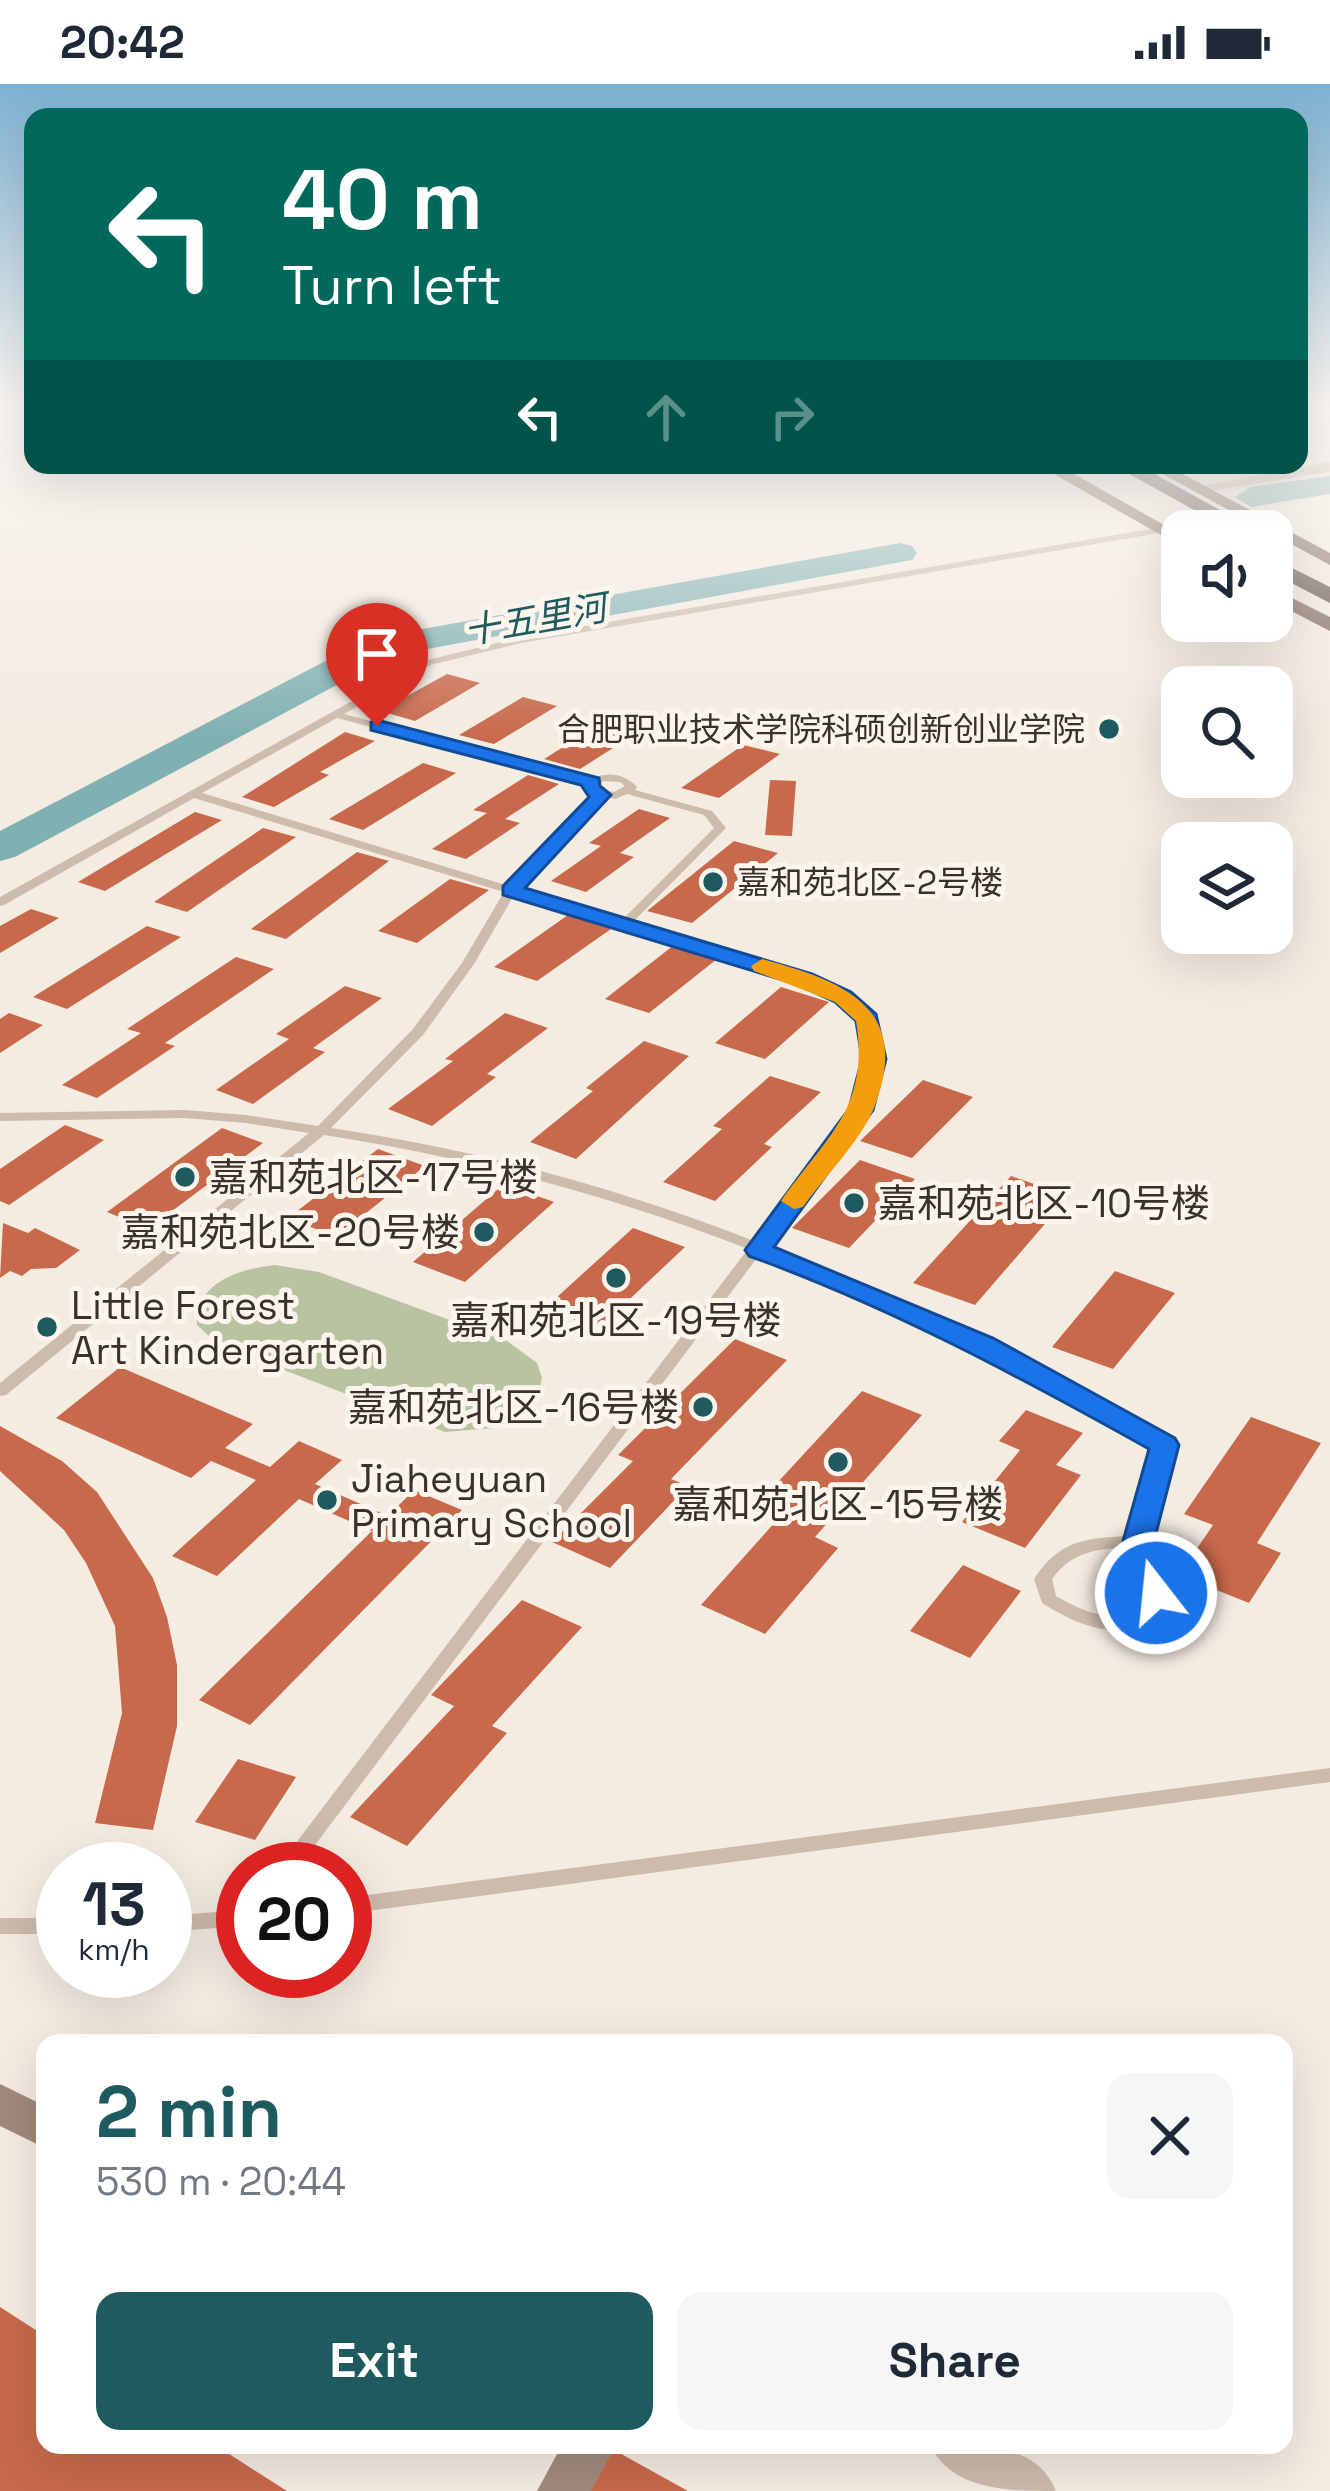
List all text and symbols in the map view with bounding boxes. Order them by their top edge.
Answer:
text: 20:42 [60,14,185,71]
text: 40 m [282,146,483,254]
icon: left [84,156,240,312]
text: Turn left [282,251,502,320]
icon: left [507,384,573,450]
icon: ahead [633,384,699,450]
icon: right [759,384,825,450]
map controls [1161,510,1293,954]
button: sound [1161,510,1293,642]
water label: 十五里河 [460,584,616,655]
pin [326,603,428,726]
icon: arrive [344,621,410,687]
button: search [1161,666,1293,798]
place label: 合肥职业技术学院科硕创新创业学院 [557,709,1085,751]
marker: 合肥职业技术学院科硕创新创业学院 [1096,716,1122,742]
button: layers [1161,822,1293,954]
place label: 嘉和苑北区-2号楼 [737,862,1003,904]
marker: 嘉和苑北区-2号楼 [700,869,726,895]
place label: 嘉和苑北区-17号楼 [209,1153,538,1202]
marker: 嘉和苑北区-17号楼 [172,1164,198,1190]
place label: 嘉和苑北区-10号楼 [878,1179,1210,1228]
marker: 嘉和苑北区-10号楼 [841,1190,867,1216]
place label: 嘉和苑北区-20号楼 [121,1208,460,1257]
marker: 嘉和苑北区-20号楼 [471,1219,497,1245]
marker: 嘉和苑北区-19号楼 [603,1265,629,1291]
place label: Little Forest Art Kindergarten [71,1281,384,1375]
place label: 嘉和苑北区-19号楼 [451,1296,781,1345]
marker: Little Forest Art Kindergarten [34,1314,60,1340]
place label: 嘉和苑北区-16号楼 [348,1383,679,1432]
marker: 嘉和苑北区-16号楼 [690,1394,716,1420]
marker: 嘉和苑北区-15号楼 [825,1449,851,1475]
place label: Jiaheyuan Primary School [351,1454,632,1548]
place label: 嘉和苑北区-15号楼 [673,1480,1003,1529]
marker: Jiaheyuan Primary School [314,1487,340,1513]
position arrow [1093,1530,1219,1656]
speed limit sign: 20 [216,1842,372,1998]
text: 13 [82,1866,146,1943]
text: km/h [78,1930,150,1969]
text: 2 min [96,2066,282,2158]
button: close [1107,2073,1233,2199]
text: 530 m · 20:44 [96,2157,346,2206]
button: Exit [96,2292,653,2430]
button: Share [677,2292,1233,2430]

